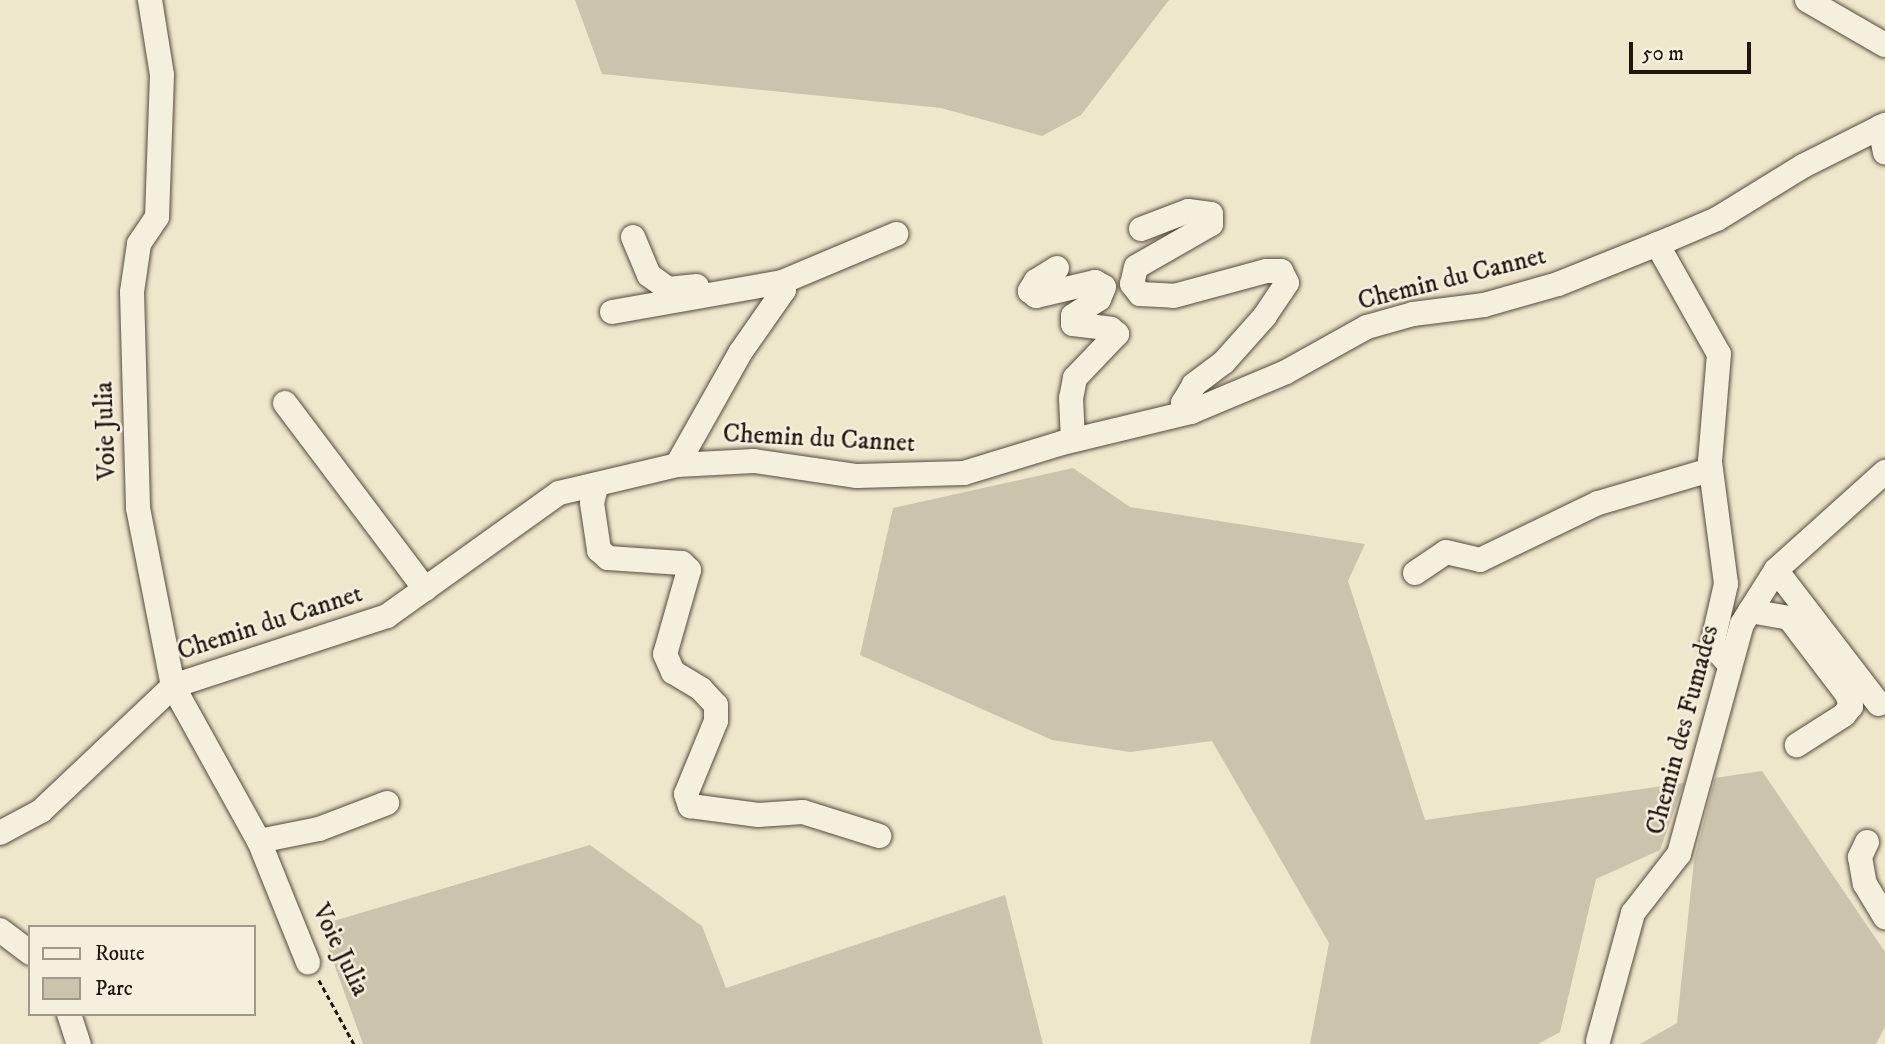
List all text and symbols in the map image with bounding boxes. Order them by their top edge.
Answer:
scale bar [1633,28,1756,72]
text: 50 m [1642,41,1684,67]
street label: Chemin du Cannet [1355,241,1549,317]
street label: Voie Julia [89,381,123,481]
street label: Chemin du Cannet [722,418,916,460]
street label: Chemin du Cannet [174,578,366,668]
street label: Chemin des Fumades [1640,622,1726,838]
street label: Voie Julia [304,899,376,1001]
legend [28,925,256,1016]
text: Route [95,941,145,967]
text: Parc [95,976,133,1002]

